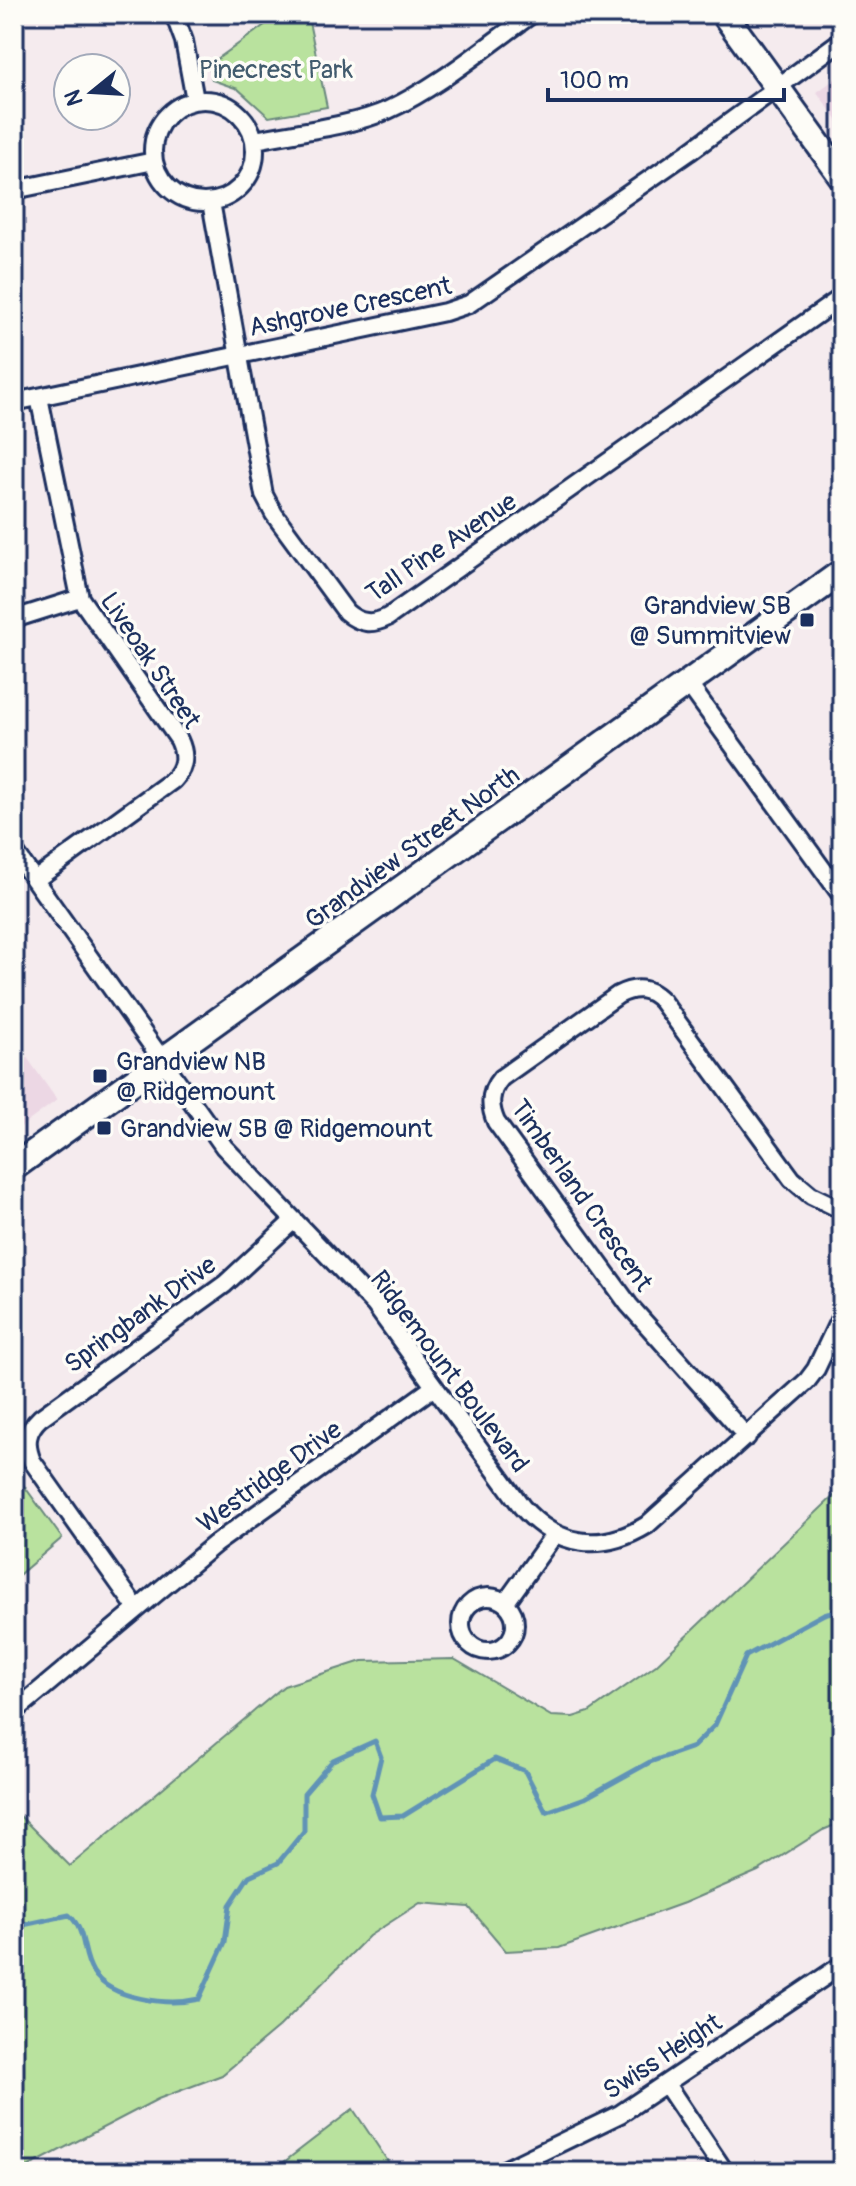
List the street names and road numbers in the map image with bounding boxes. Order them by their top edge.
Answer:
street label: Ashgrove Crescent [246,270,455,344]
street label: Tall Pine Avenue [360,486,523,610]
street label: Liveoak Street [93,586,208,735]
street label: Grandview Street North [299,759,526,936]
street label: Timberland Crescent [503,1094,660,1298]
street label: Springbank Drive [59,1249,223,1381]
street label: Ridgemount Boulevard [363,1264,536,1479]
street label: Westridge Drive [191,1414,348,1540]
street label: Swiss Height [597,2006,728,2107]

